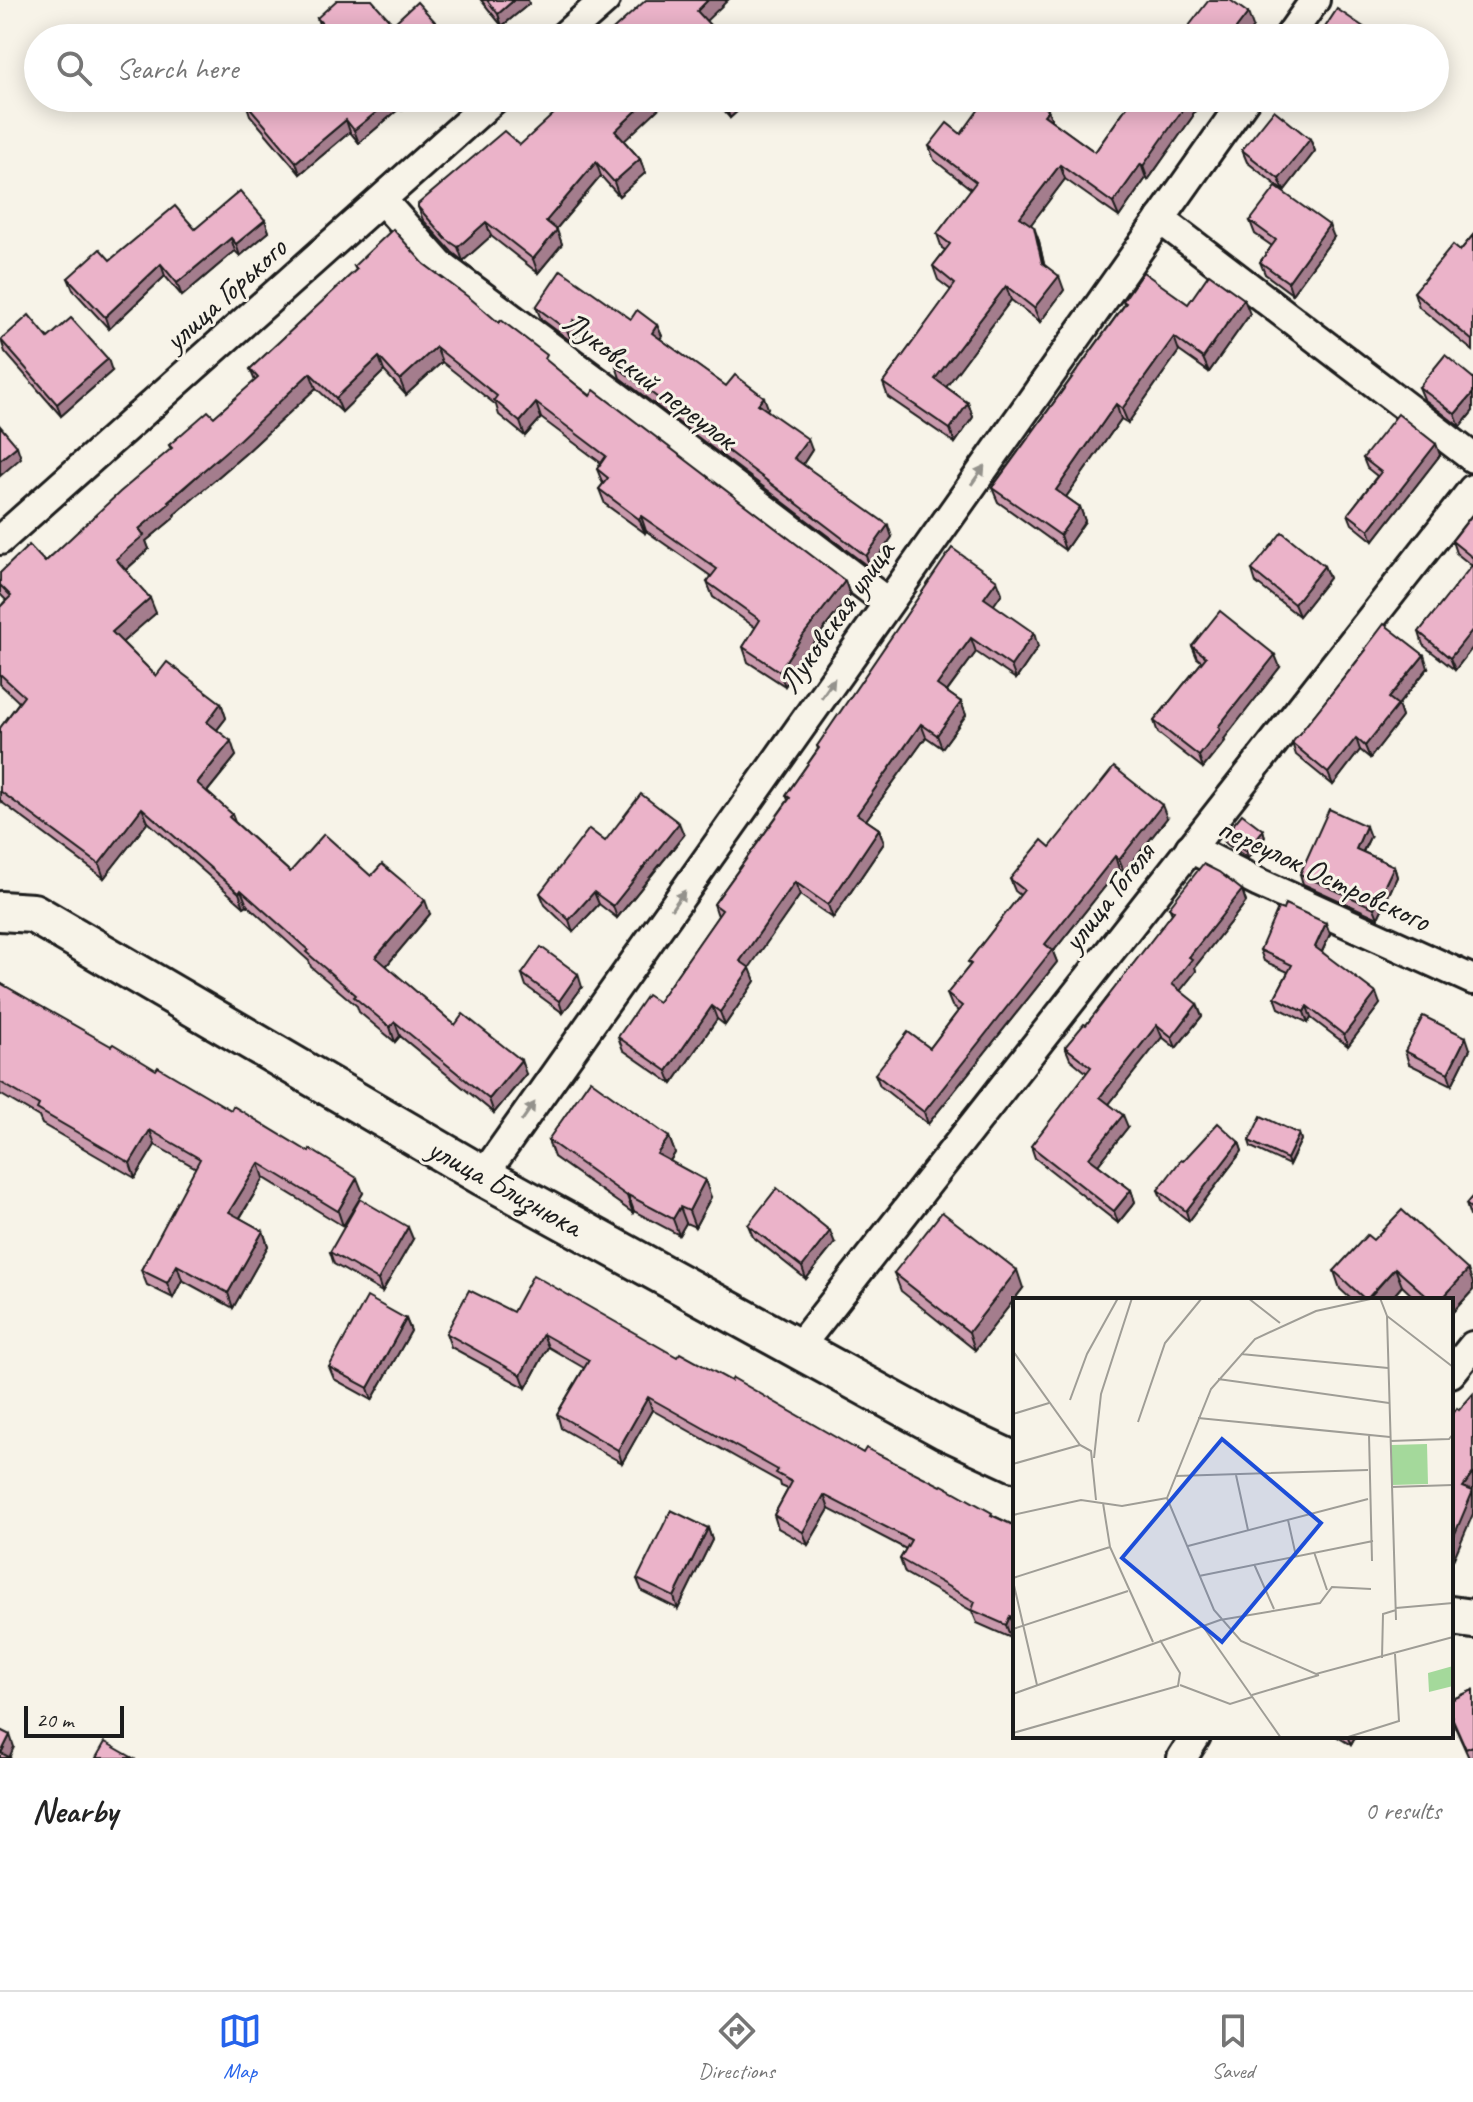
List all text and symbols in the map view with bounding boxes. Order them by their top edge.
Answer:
search box [24,24,1449,112]
icon: search [52,46,96,90]
text: Search here [116,49,238,87]
street label: улица Горького [153,227,296,361]
street label: Луковский переулок [555,301,748,461]
one-way arrow [970,465,985,486]
street label: Луковская улица [768,531,905,701]
one-way arrow [820,677,835,698]
street label: переулок Островского [1211,807,1438,942]
street label: улица Гоголя [1051,832,1165,962]
one-way arrow [670,889,686,911]
one-way arrow [519,1102,535,1123]
street label: улица Близнюка [419,1127,592,1248]
inset map [1013,1298,1453,1738]
scale bar [24,1702,124,1738]
text: 20 m [36,1706,73,1734]
text: Nearby [32,1789,118,1832]
text: 0 results [1365,1794,1441,1827]
tab: Map [218,2009,262,2085]
tab: Directions [698,2009,775,2085]
tab: Saved [1211,2009,1255,2085]

